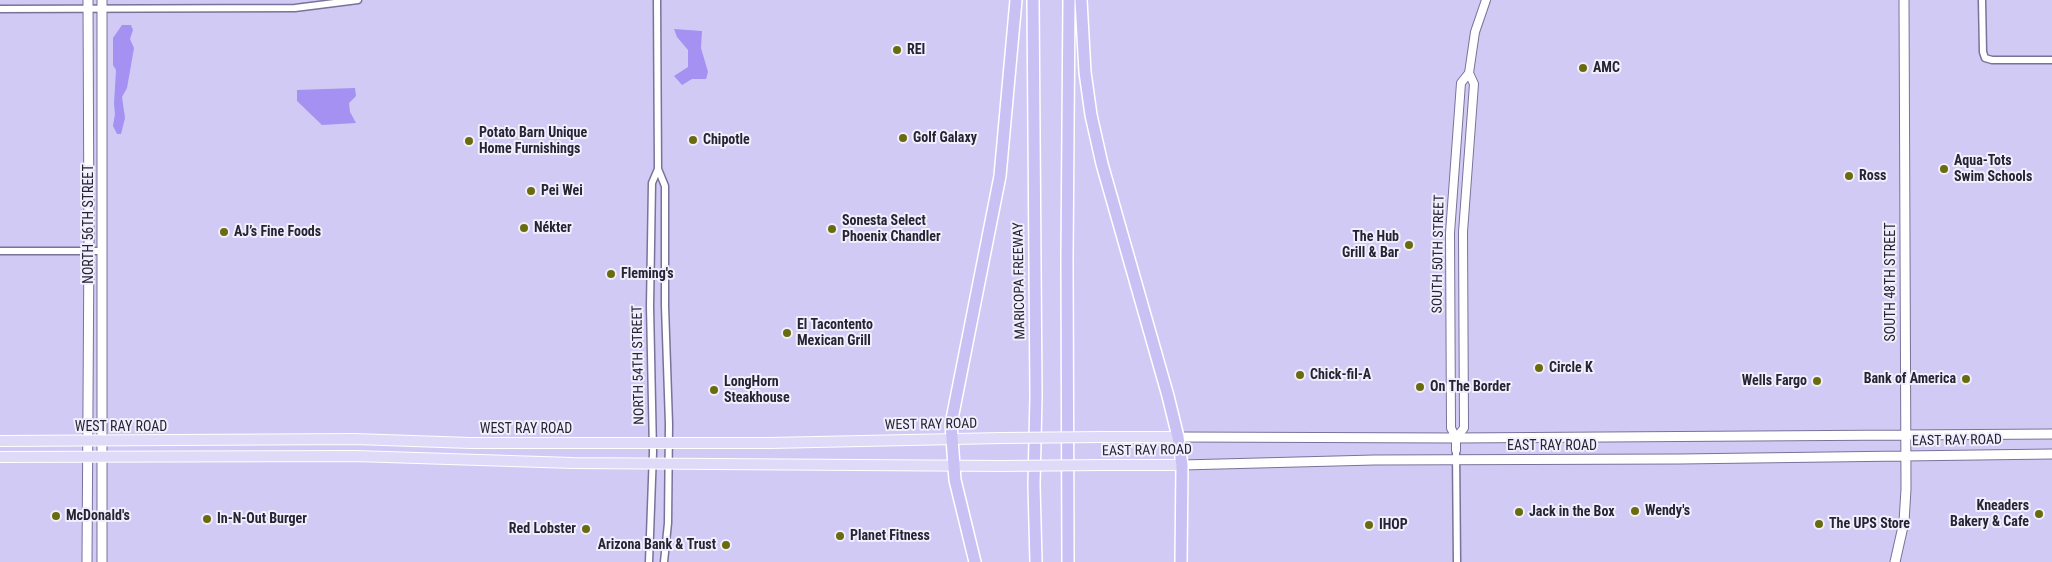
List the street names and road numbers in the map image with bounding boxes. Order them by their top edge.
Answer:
street label: NORTH 56TH STREET [81,164,97,284]
street label: SOUTH 50TH STREET [1430,194,1448,314]
street label: MARICOPA FREEWAY [1011,222,1029,340]
street label: SOUTH 48TH STREET [1883,222,1899,342]
street label: NORTH 54TH STREET [630,305,648,425]
street label: WEST RAY ROAD [885,416,977,434]
street label: WEST RAY ROAD [75,419,167,435]
street label: WEST RAY ROAD [480,421,572,437]
street label: EAST RAY ROAD [1912,432,2002,450]
street label: EAST RAY ROAD [1507,438,1597,454]
street label: EAST RAY ROAD [1102,442,1192,460]

